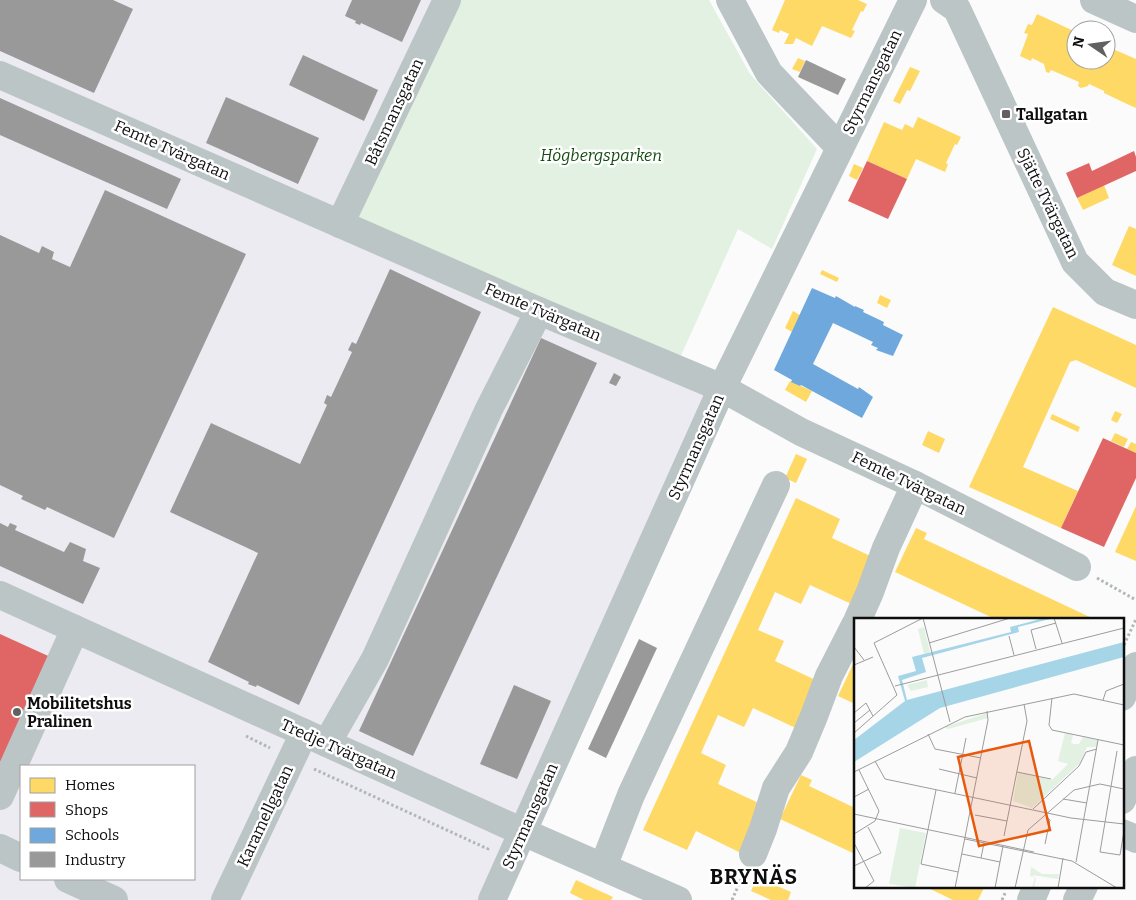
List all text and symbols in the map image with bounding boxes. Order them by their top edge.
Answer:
north arrow [1066,20,1116,70]
street label: Styrmansgatan [838,27,906,137]
text: N [1069,35,1088,49]
street label: Båtsmansgatan [361,56,427,168]
place label: Tallgatan [1016,105,1088,124]
marker: Tallgatan [1000,108,1012,120]
street label: Femte Tvärgatan [111,116,233,184]
street label: Sjätte Tvärgatan [1013,145,1083,261]
park label: Högbergsparken [540,146,662,165]
street label: Femte Tvärgatan [482,279,604,345]
street label: Styrmansgatan [664,391,728,503]
street label: Femte Tvärgatan [849,447,969,519]
inset map [854,618,1124,888]
place label: Mobilitetshus Pralinen [27,694,132,731]
marker: Mobilitetshus Pralinen [11,706,23,718]
street label: Tredje Tvärgatan [278,715,400,783]
street label: Styrmansgatan [498,760,562,872]
street label: Karamellgatan [233,762,297,870]
legend [20,765,195,880]
text: Homes [65,776,115,794]
text: Shops [65,801,108,819]
text: Schools [65,826,119,844]
text: Industry [65,851,125,869]
district label: BRYNÄS [710,864,798,890]

